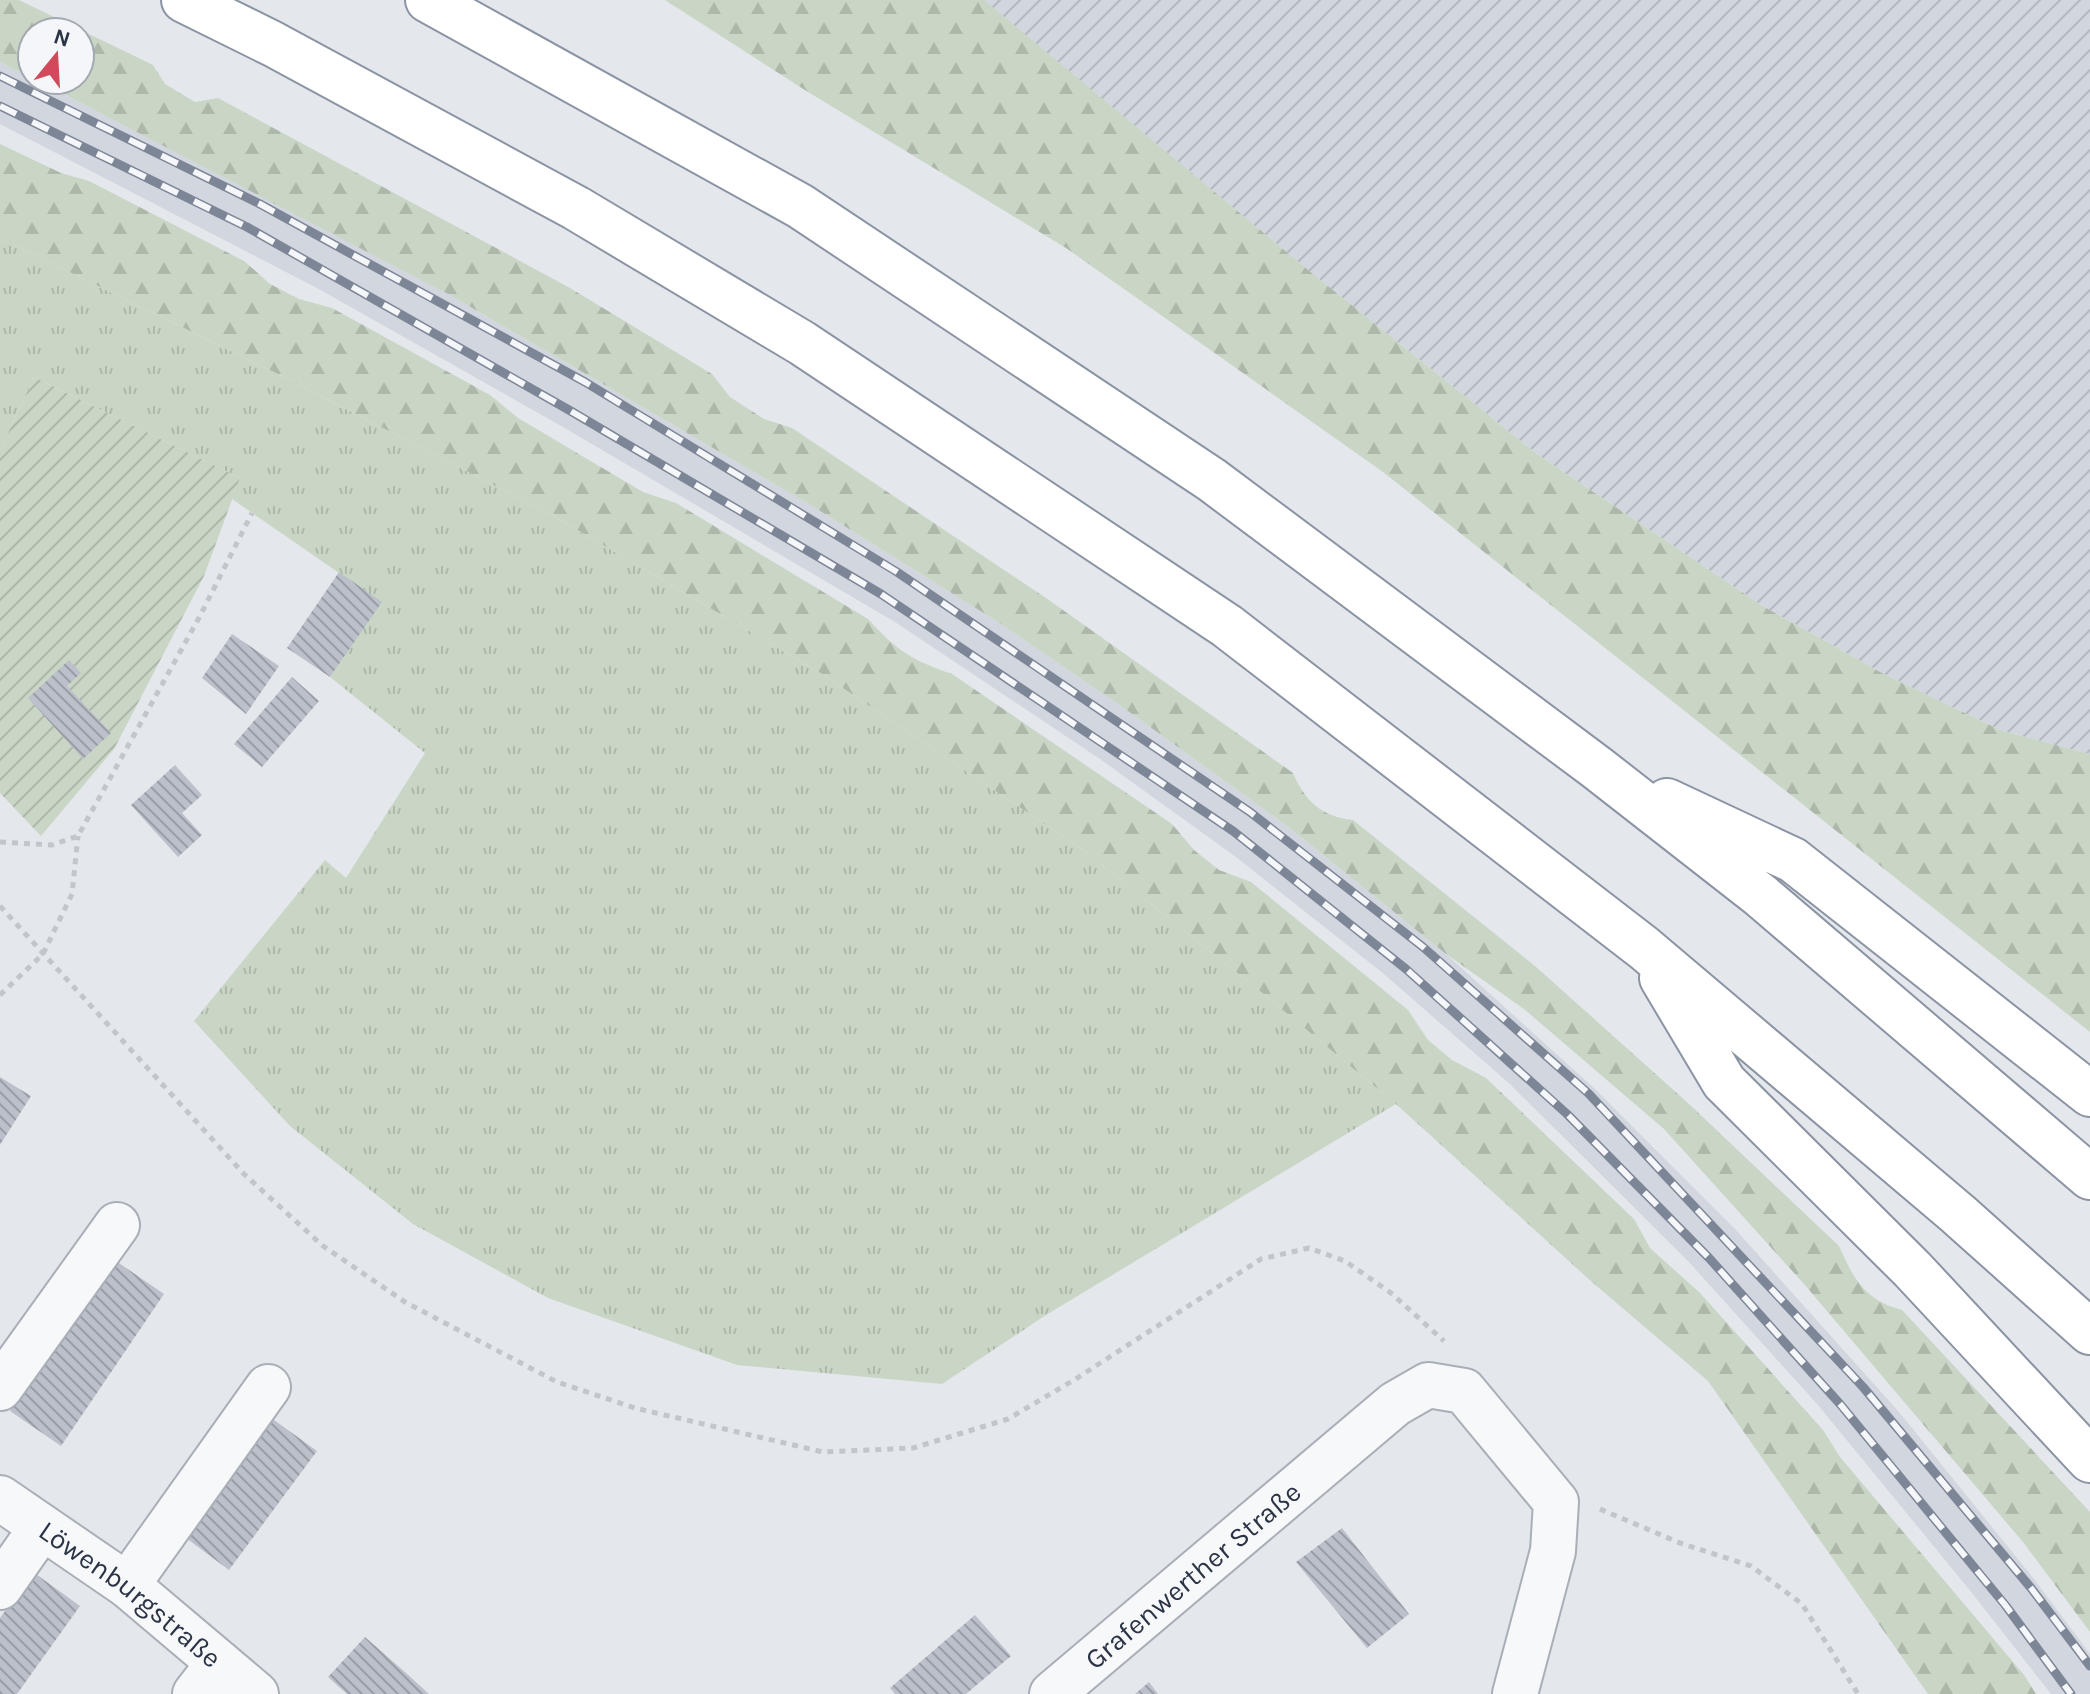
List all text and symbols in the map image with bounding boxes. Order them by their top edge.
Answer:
north arrow [16,16,96,96]
text: N [50,23,73,53]
street label: Grafenwerther Straße [1078,1475,1307,1676]
street label: Löwenburgstraße [33,1513,228,1674]

